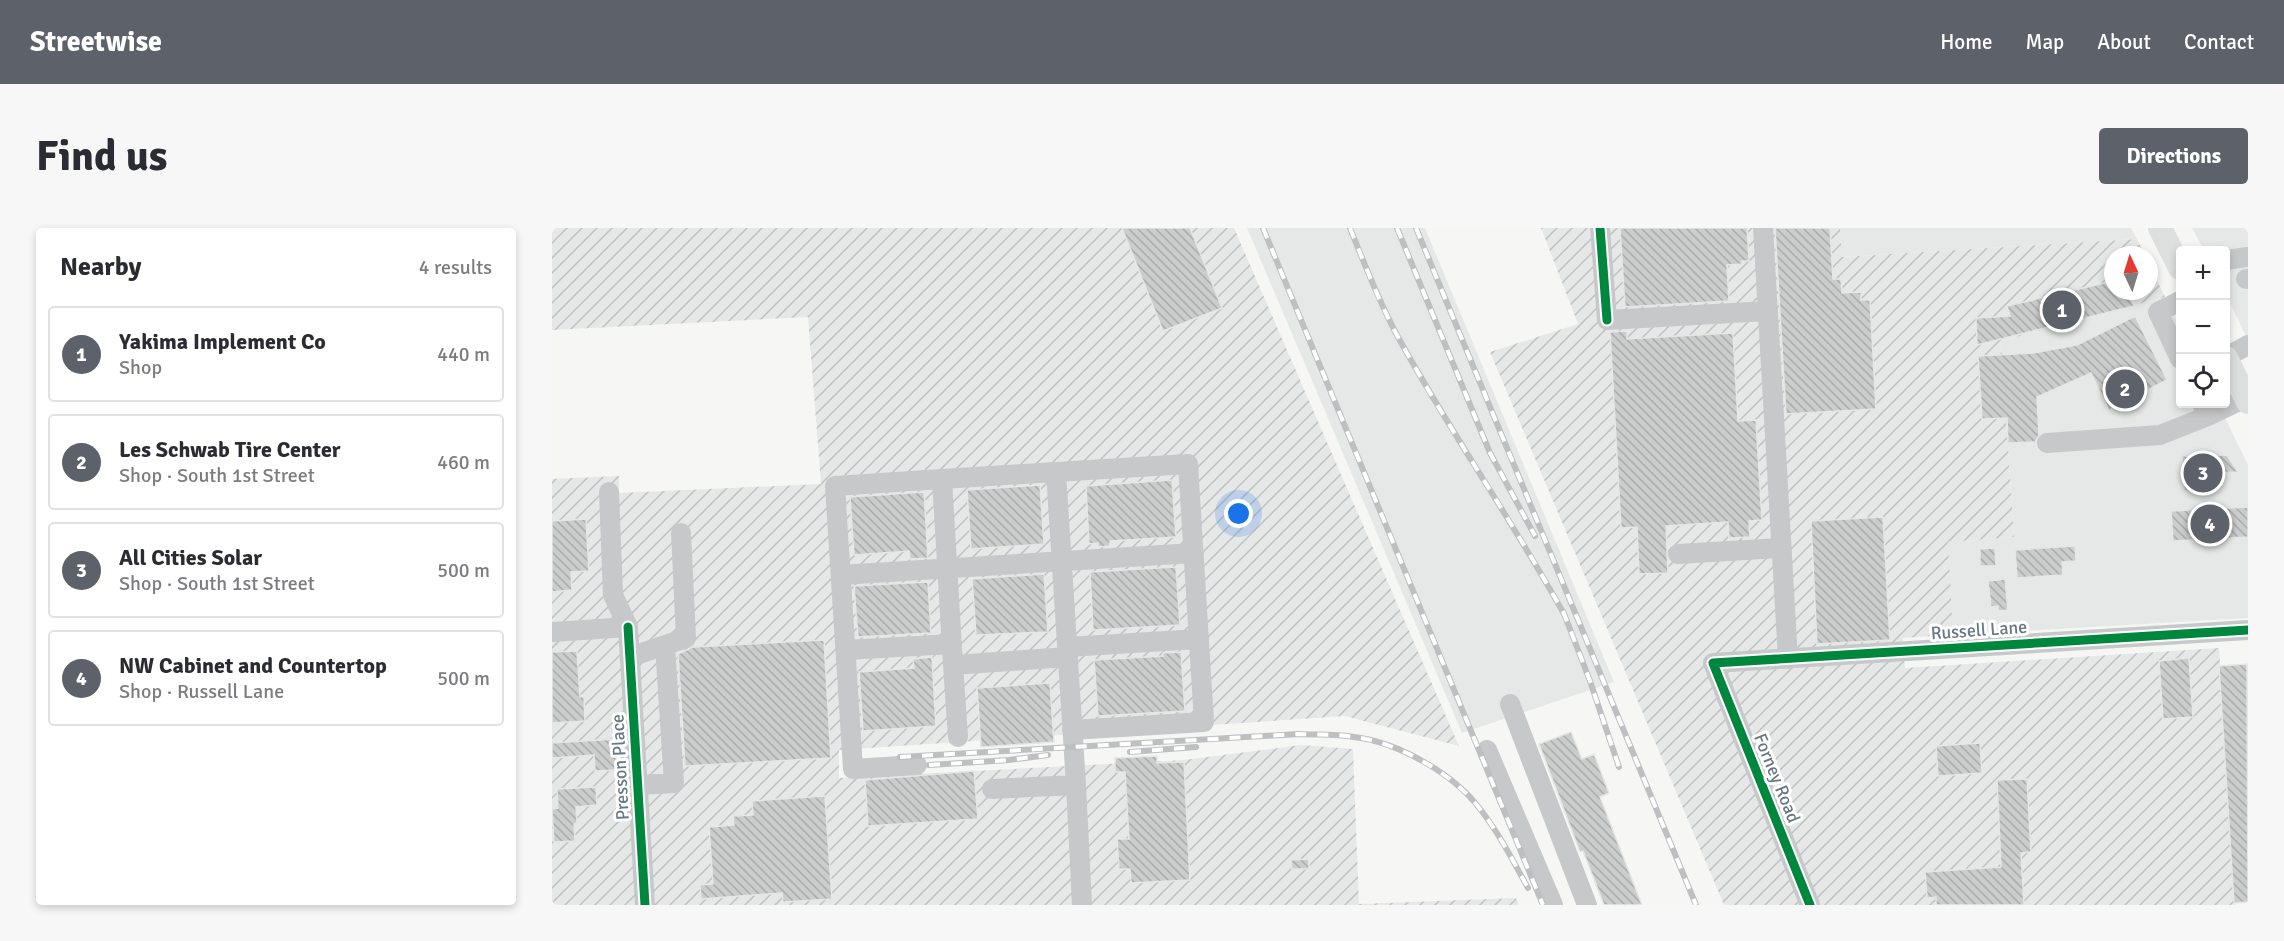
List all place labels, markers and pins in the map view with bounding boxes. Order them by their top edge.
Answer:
pin: 1 [2042,288,2082,332]
pin: 2 [2106,366,2144,412]
pin: 3 [2184,450,2222,496]
pin: 4 [2190,502,2230,546]

